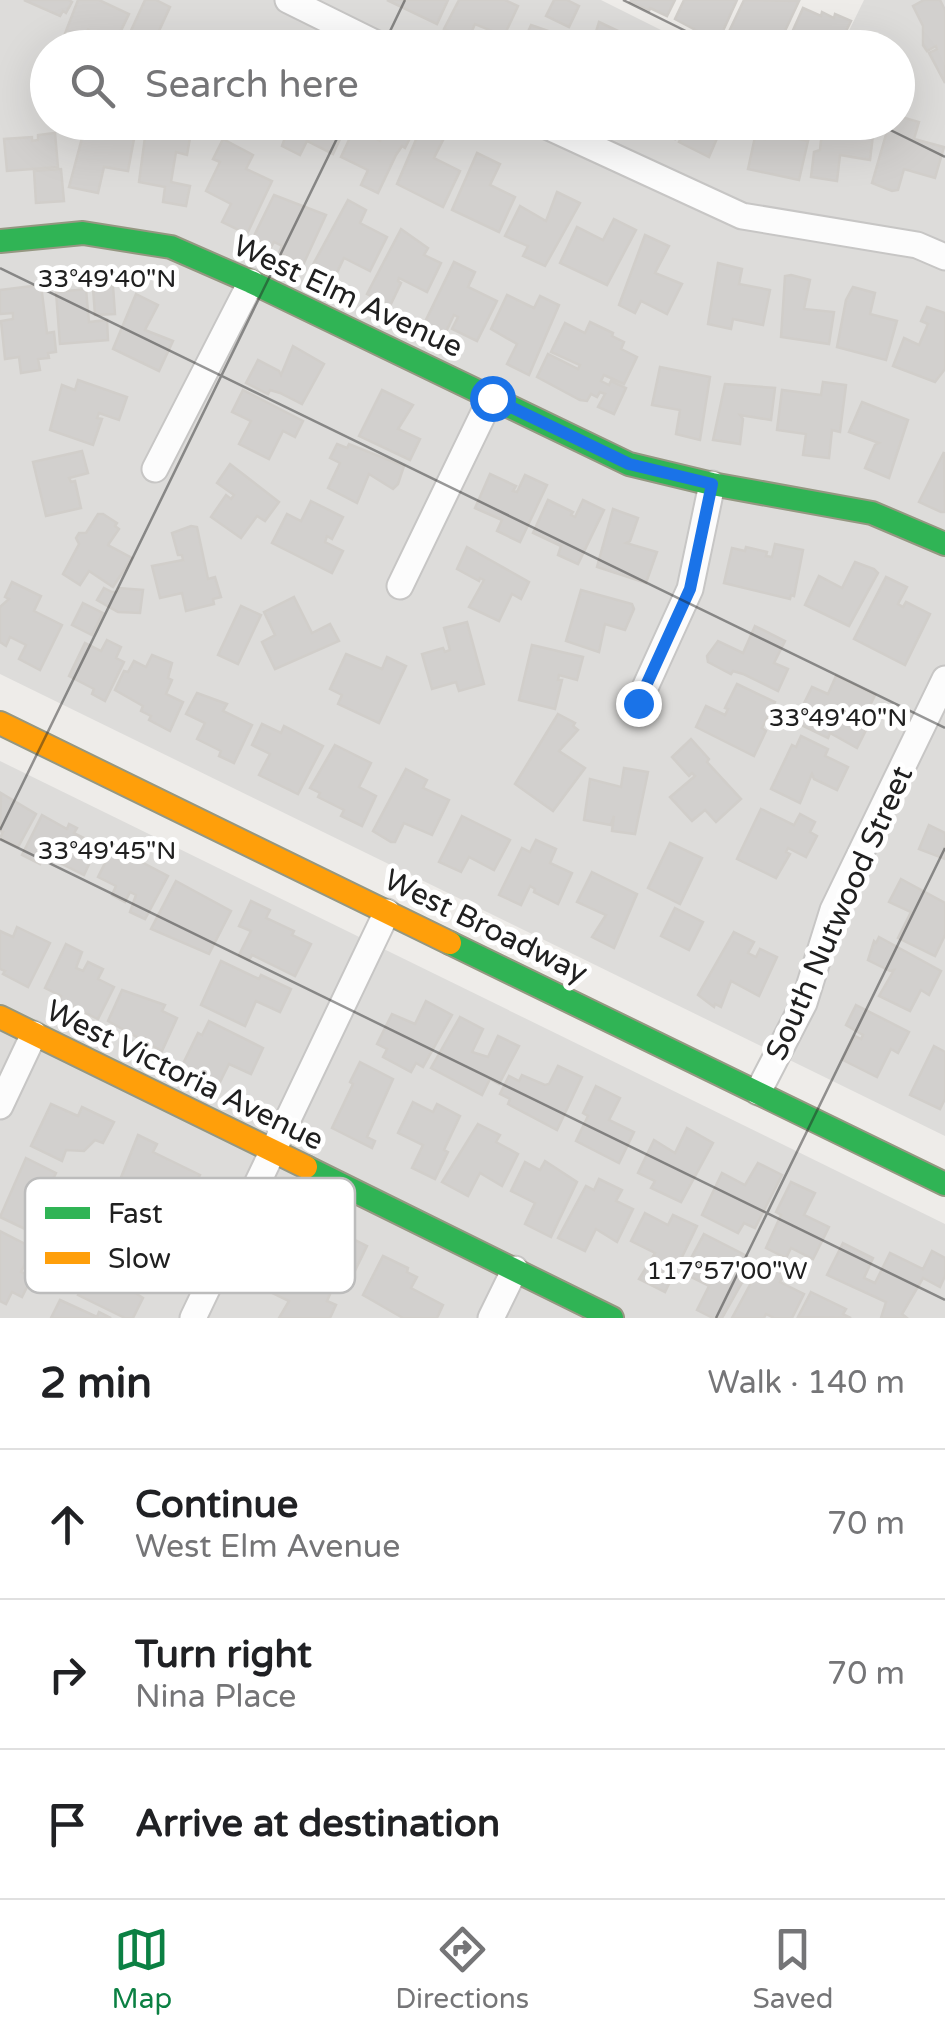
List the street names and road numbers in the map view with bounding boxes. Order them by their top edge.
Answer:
street label: West Elm Avenue [227,227,468,366]
street label: South Nutwood Street [758,760,921,1066]
street label: West Broadway [378,861,593,992]
street label: West Victoria Avenue [40,992,329,1159]

